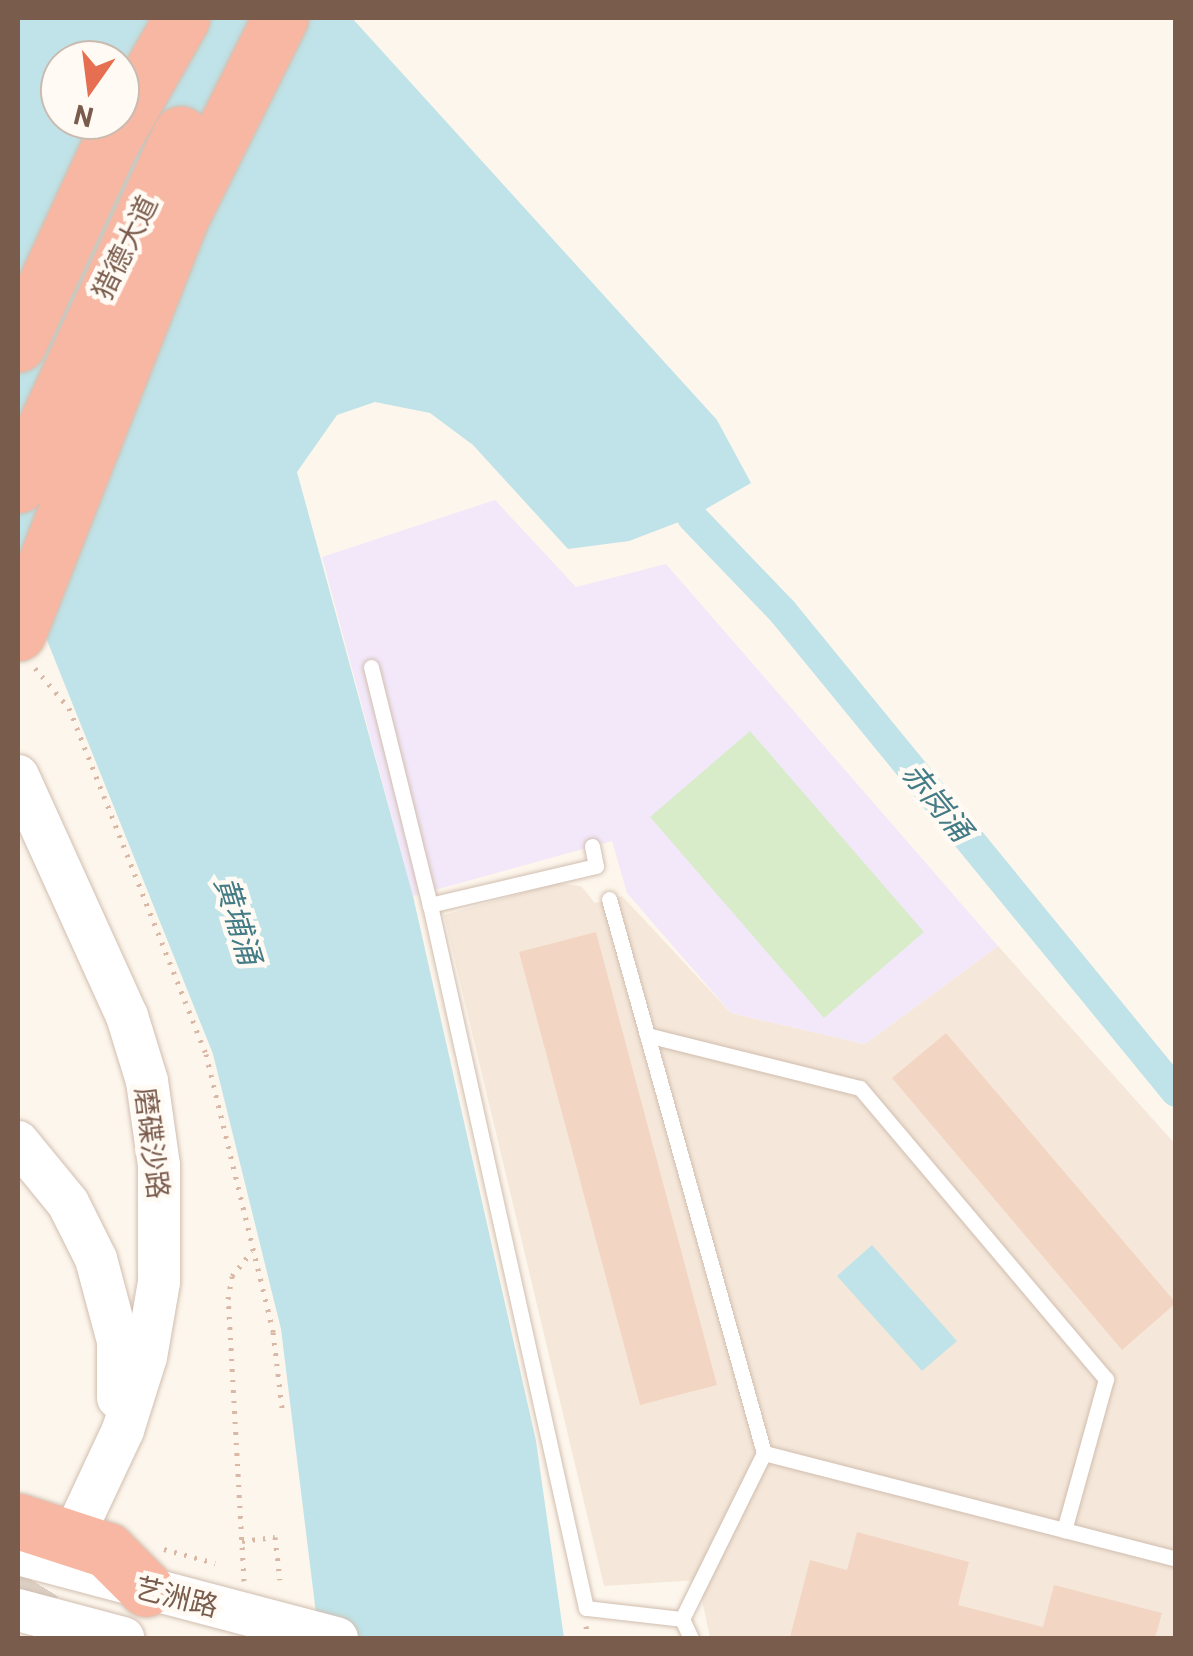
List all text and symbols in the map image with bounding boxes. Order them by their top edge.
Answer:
north arrow [40,40,140,140]
text: N [70,98,96,136]
street label: 猎德大道 [84,189,164,305]
water label: 赤岗涌 [896,755,980,847]
water label: 黄埔涌 [209,872,269,968]
street label: 磨碟沙路 [130,1085,176,1201]
street label: 艺洲路 [132,1570,222,1622]

